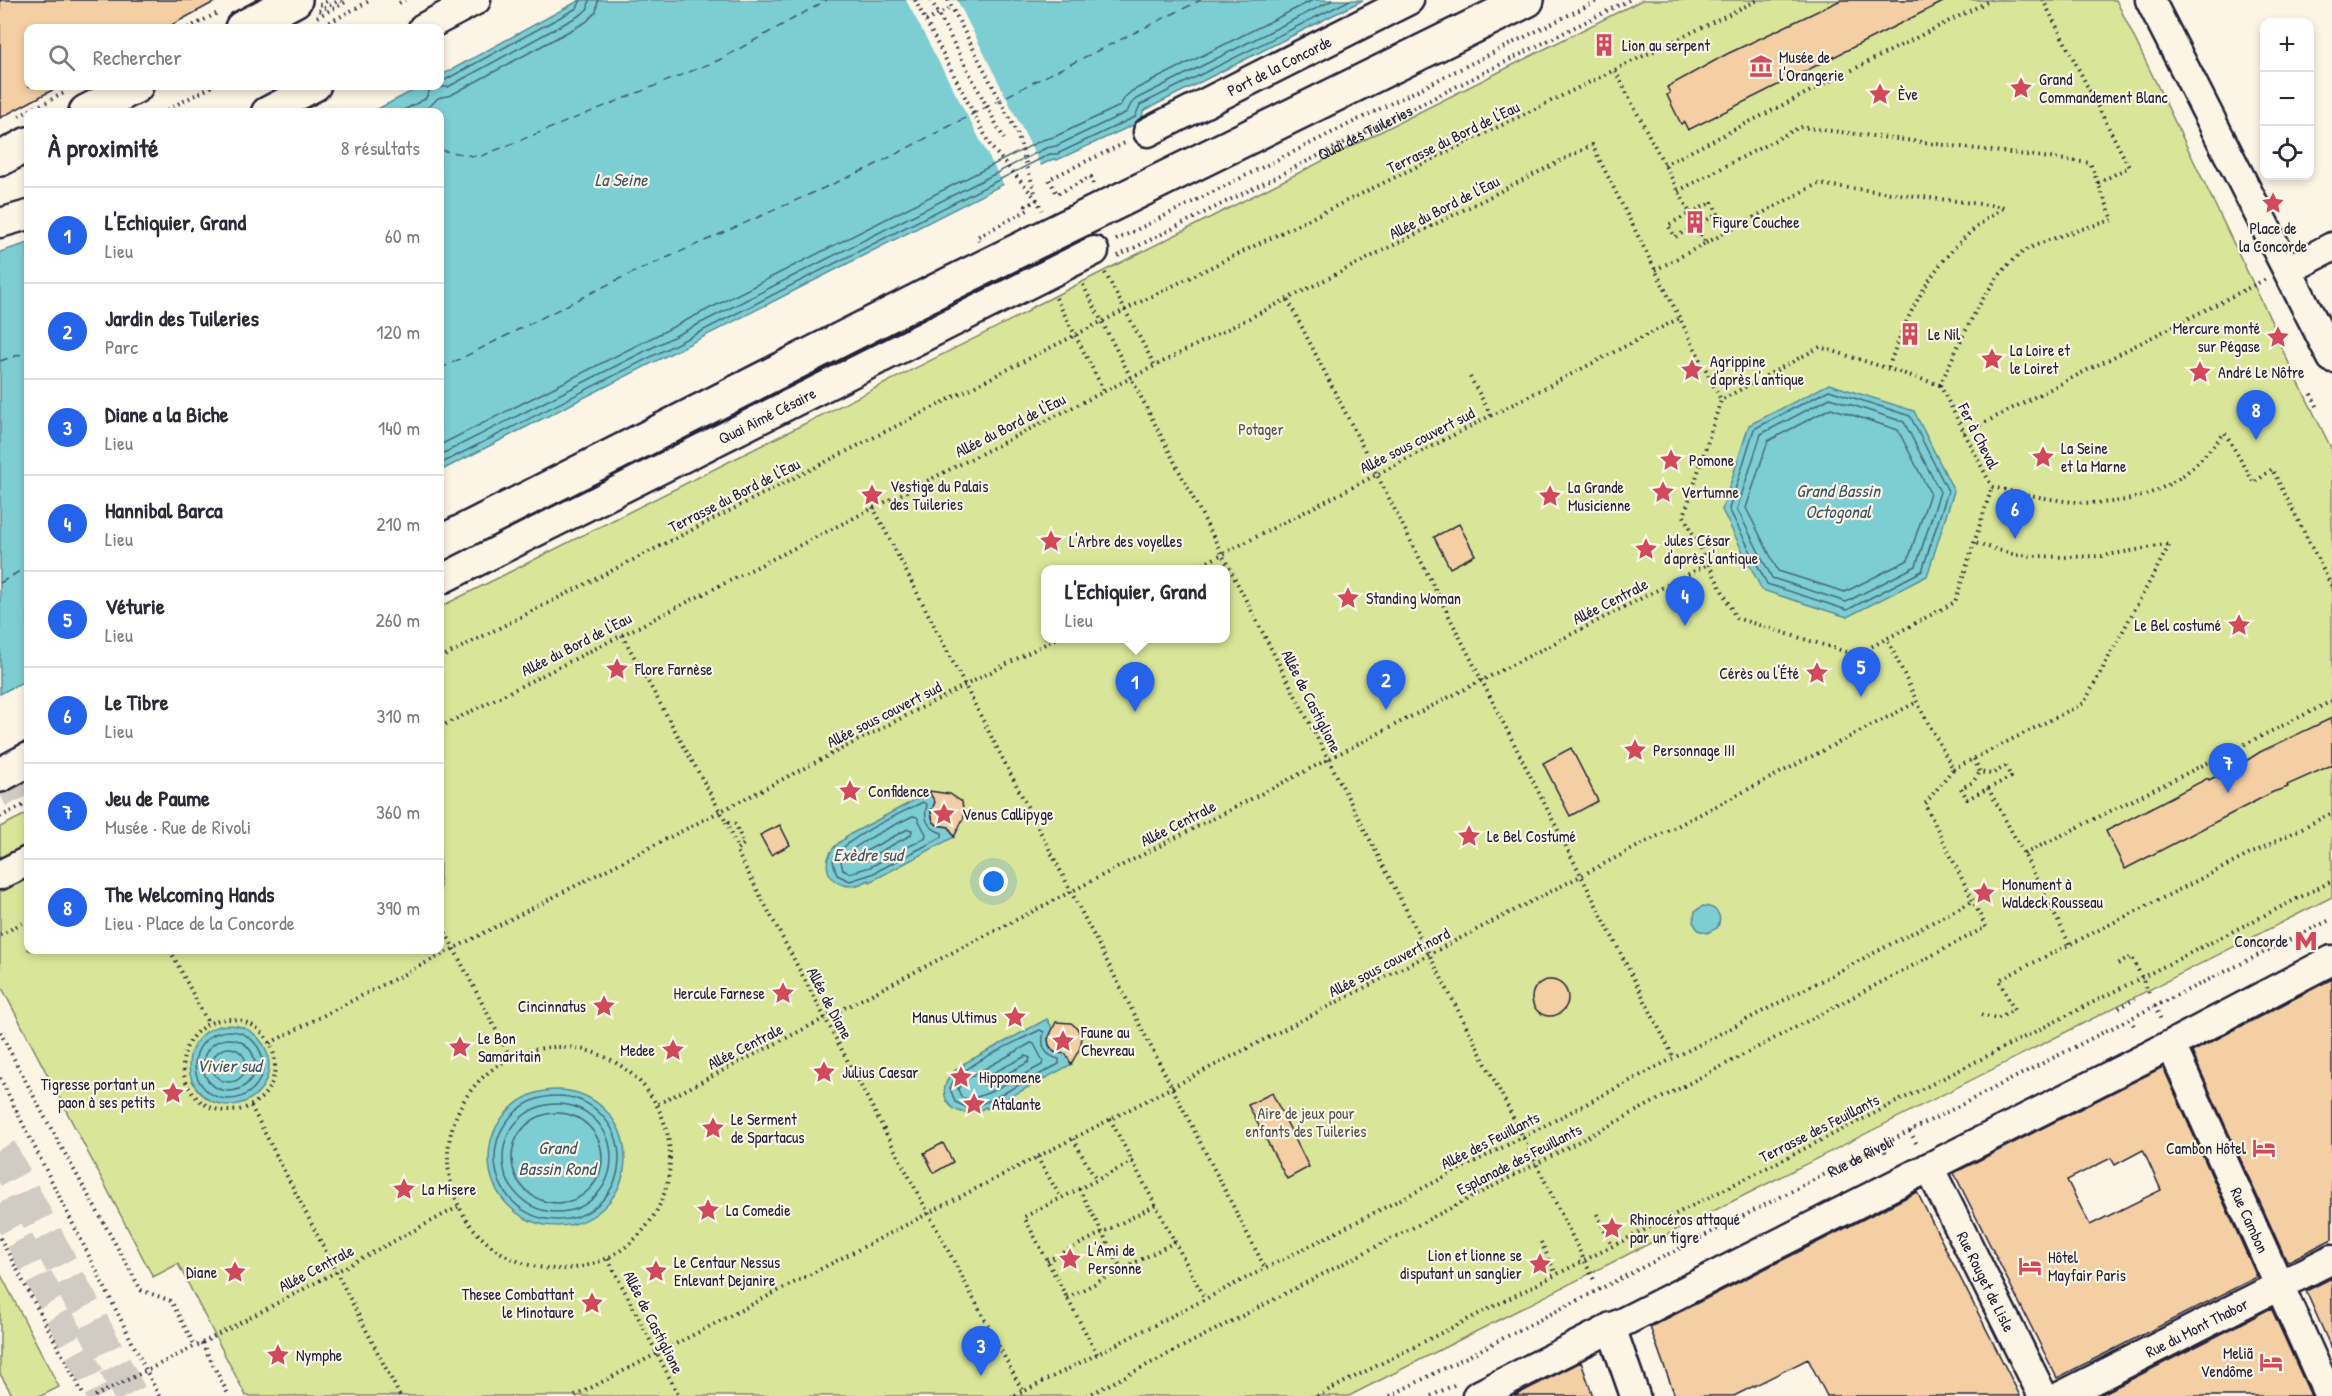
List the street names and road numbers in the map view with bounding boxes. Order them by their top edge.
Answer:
street label: Port de la Concorde [1223,30,1336,101]
street label: Terrasse du Bord de l'Eau [1383,95,1523,179]
street label: Quai des Tuileries [1314,99,1416,165]
street label: Allée du Bord de l'Eau [1385,169,1503,244]
street label: Quai Aimé Césaire [714,381,820,449]
street label: Allée du Bord de l'Eau [951,387,1069,462]
street label: Fer à Cheval [1953,399,2005,473]
street label: Allée sous couvert sud [1356,402,1478,478]
street label: Terrasse du Bord de l'Eau [665,452,804,538]
street label: Allée Centrale [1568,572,1652,629]
street label: Allée du Bord de l'Eau [517,606,635,681]
street label: Allée de Castiglione [1277,646,1348,757]
street label: Allée sous couvert sud [823,676,945,752]
street label: Allée Centrale [1136,794,1220,851]
street label: Allée sous couvert nord [1325,922,1453,1002]
street label: Allée de Diane [802,963,858,1043]
street label: Allée Centrale [703,1017,787,1074]
street label: Terrasse des Feuillants [1755,1088,1883,1168]
street label: Allée des Feuillants [1437,1106,1543,1174]
street label: Esplanade des Feuillants [1453,1118,1585,1200]
street label: Rue de Rivoli [1823,1130,1897,1182]
street label: Rue Cambon [2225,1184,2274,1256]
street label: Rue Rouget de Lisle [1952,1228,2021,1336]
street label: Allée Centrale [275,1239,358,1297]
street label: Allée de Castiglione [619,1267,690,1378]
street label: Rue du Mont Thabor [2142,1292,2252,1363]

